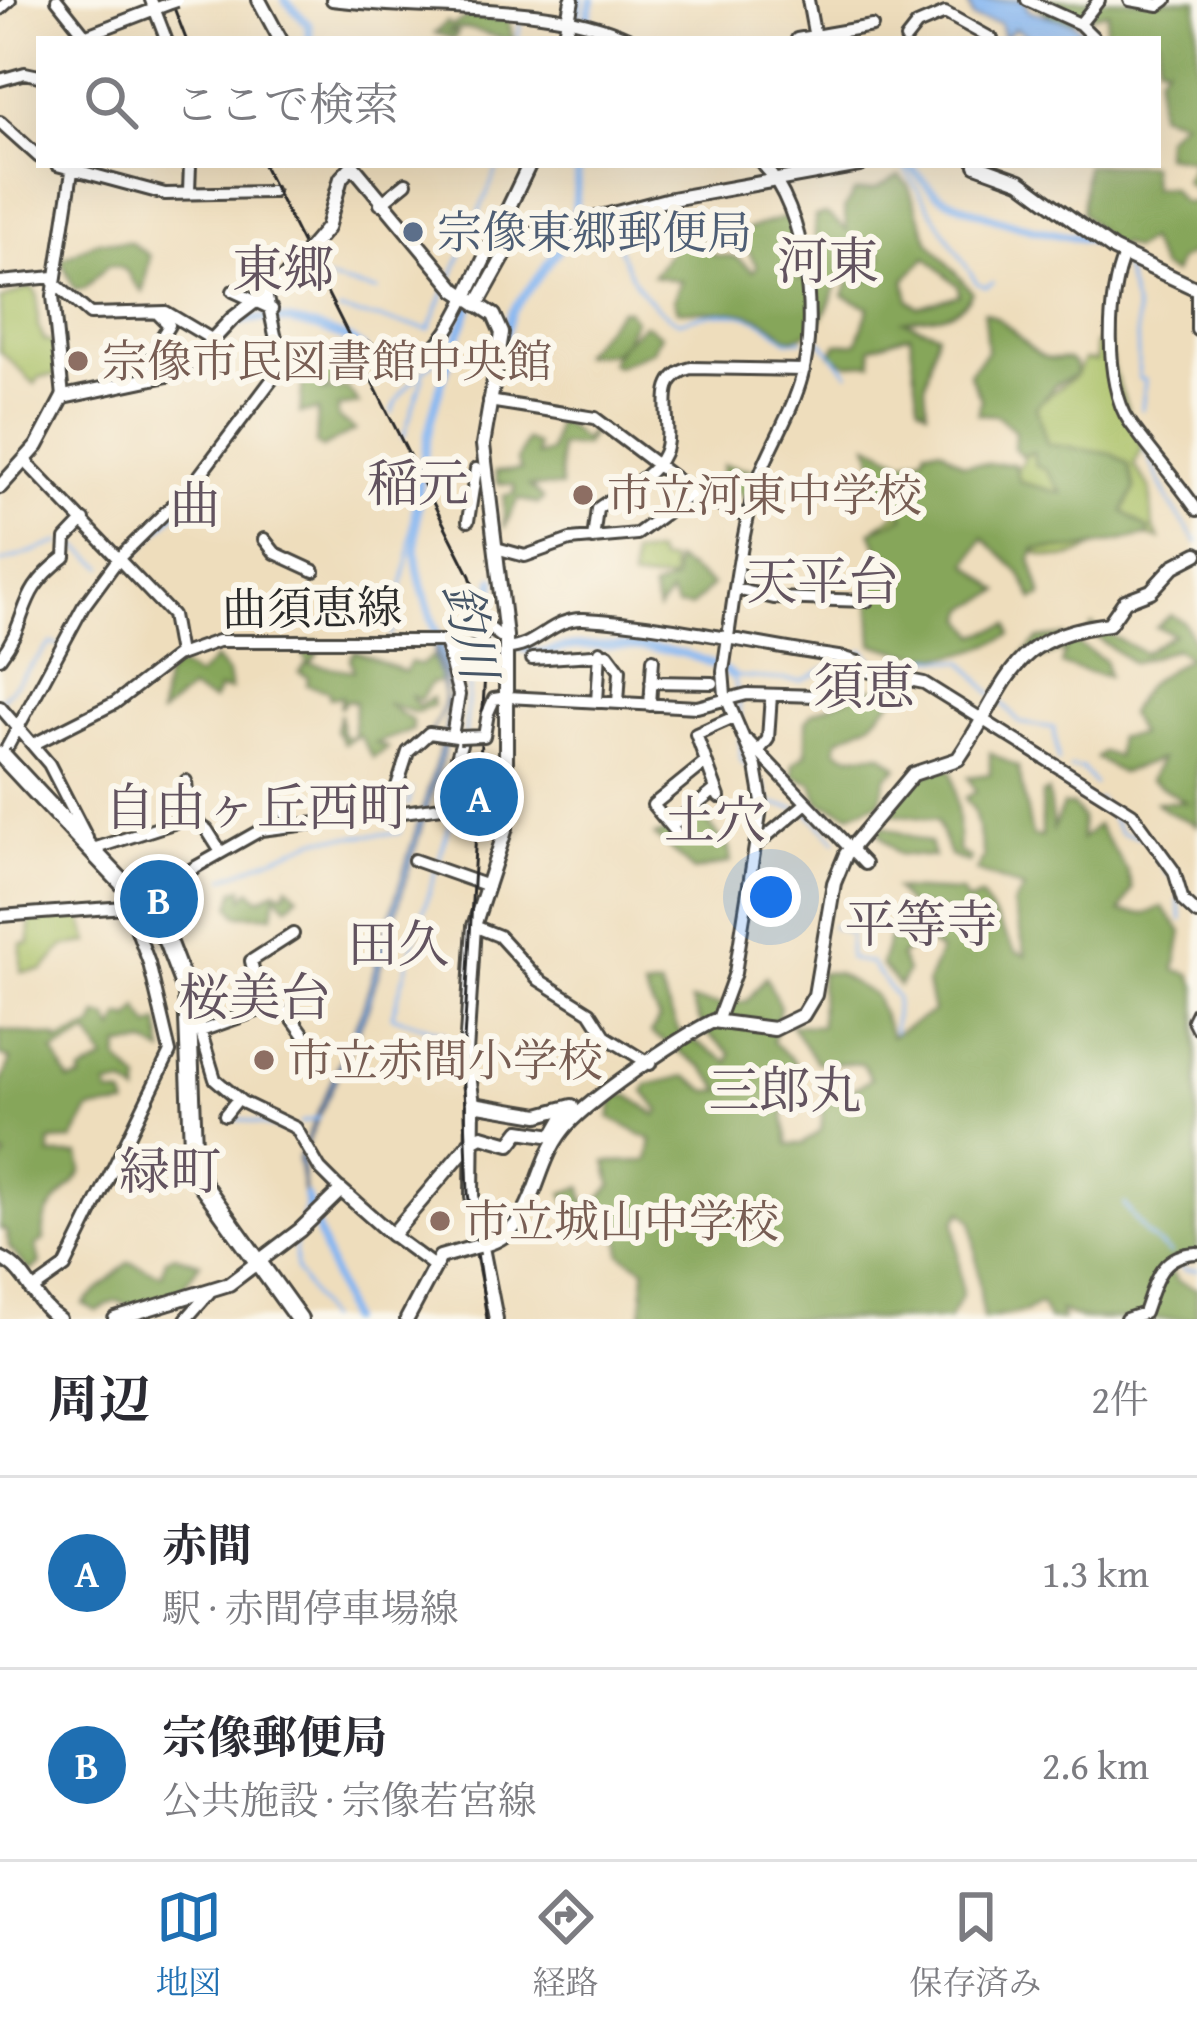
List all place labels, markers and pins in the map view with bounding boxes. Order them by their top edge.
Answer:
place label: 宗像東郷郵便局 [437,199,752,264]
marker: 宗像東郷郵便局 [400,219,426,245]
place label: 宗像市民図書館中央館 [102,328,552,393]
marker: 宗像市民図書館中央館 [65,348,91,374]
place label: 市立河東中学校 [607,462,922,527]
marker: 市立河東中学校 [570,482,596,508]
pin: A [440,752,518,842]
pin: B [120,854,198,944]
place label: 市立赤間小学校 [288,1027,603,1092]
marker: 市立赤間小学校 [251,1047,277,1073]
place label: 市立城山中学校 [464,1188,779,1253]
marker: 市立城山中学校 [427,1208,453,1234]

